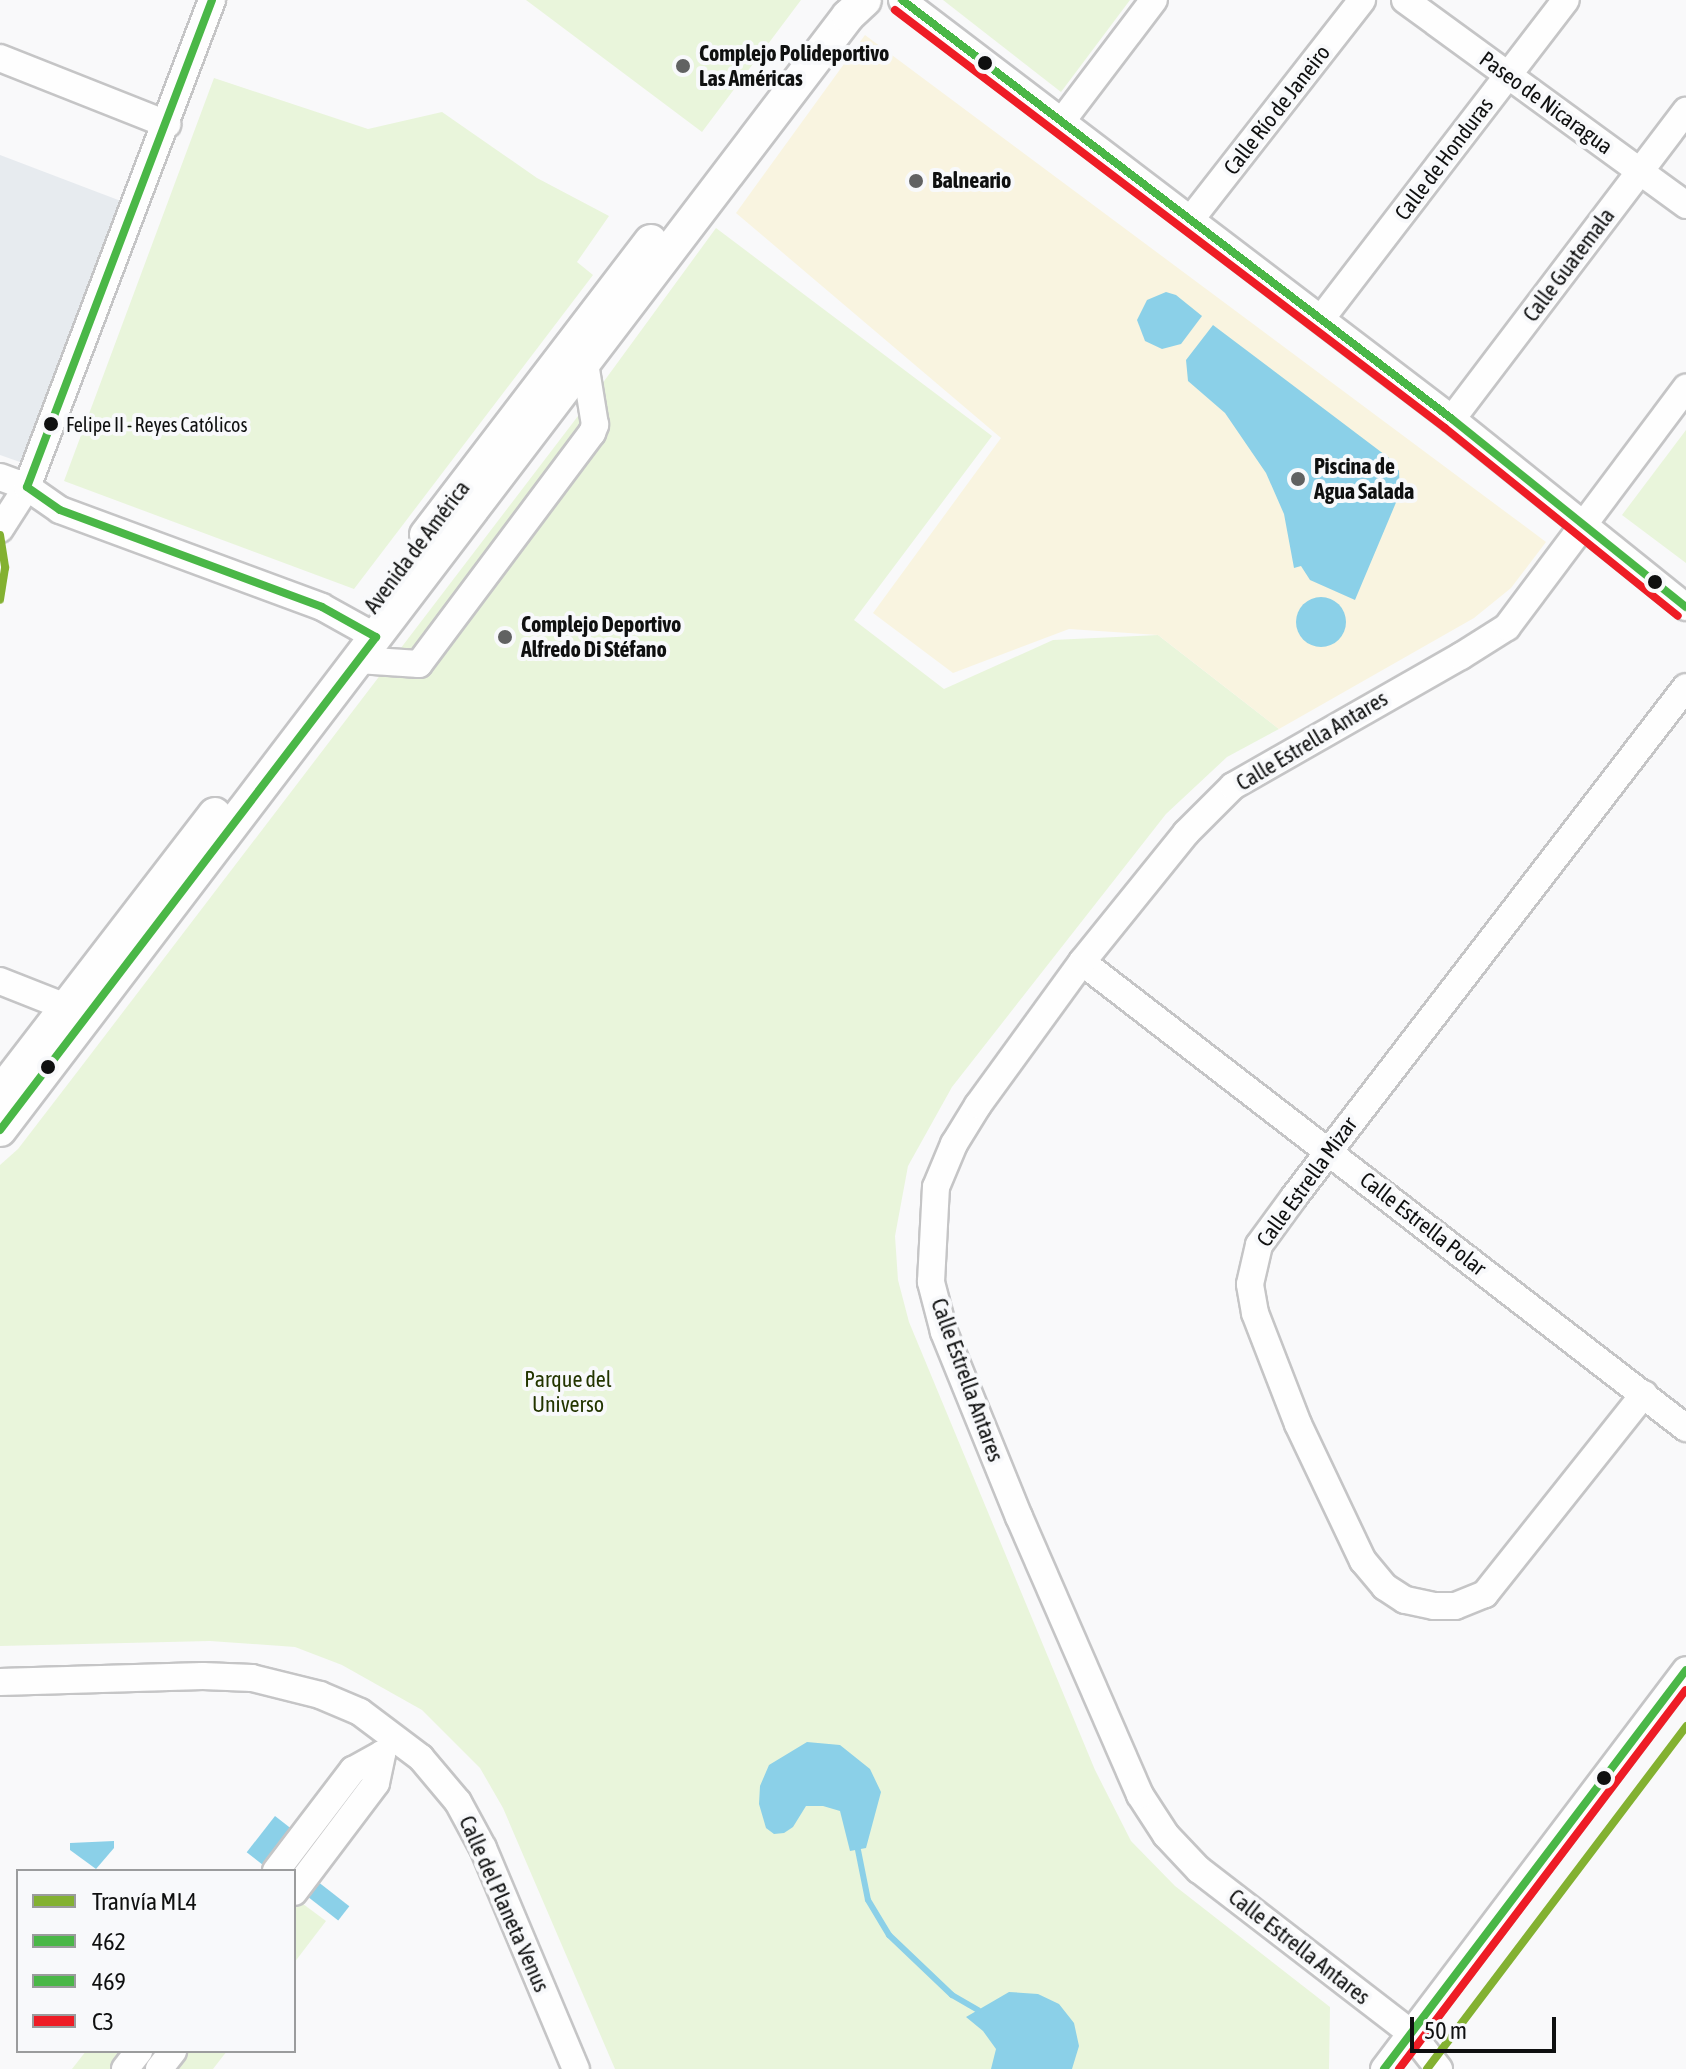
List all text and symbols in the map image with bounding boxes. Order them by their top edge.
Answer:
place label: Complejo Polideportivo Las Américas [699,40,889,92]
street label: Calle Río de Janeiro [1218,40,1336,180]
street label: Paseo de Nicaragua [1474,46,1618,160]
unlabelled marker [977,55,993,71]
marker: Complejo Polideportivo Las Américas [674,57,692,75]
street label: Calle de Honduras [1389,92,1499,226]
place label: Balneario [932,168,1011,194]
marker: Balneario [907,172,925,190]
street label: Calle Guatemala [1518,203,1620,327]
place label: Felipe II - Reyes Católicos [66,412,247,436]
marker: Felipe II - Reyes Católicos [43,416,59,432]
place label: Piscina de Agua Salada [1314,453,1414,504]
marker: Piscina de Agua Salada [1289,470,1307,488]
street label: Avenida de América [359,476,475,618]
unlabelled marker [1647,574,1663,590]
place label: Complejo Deportivo Alfredo Di Stéfano [521,611,681,662]
marker: Complejo Deportivo Alfredo Di Stéfano [496,628,514,646]
street label: Calle Estrella Antares [1232,685,1392,797]
unlabelled marker [40,1059,56,1075]
street label: Calle Estrella Mizar [1251,1112,1363,1252]
street label: Calle Estrella Polar [1355,1167,1491,1281]
street label: Calle Estrella Antares [925,1295,1009,1465]
park label: Parque del Universo [524,1366,612,1418]
unlabelled marker [1596,1770,1612,1786]
street label: Calle del Planeta Venus [453,1812,555,1996]
legend [16,1869,296,2053]
street label: Calle Estrella Antares [1223,1884,1375,2010]
text: Tranvía ML4 [92,1888,197,1915]
text: 462 [92,1928,126,1955]
text: 469 [92,1968,126,1995]
scale bar [1414,2001,1560,2051]
text: C3 [92,2008,114,2035]
text: 50 m [1424,2017,1467,2044]

